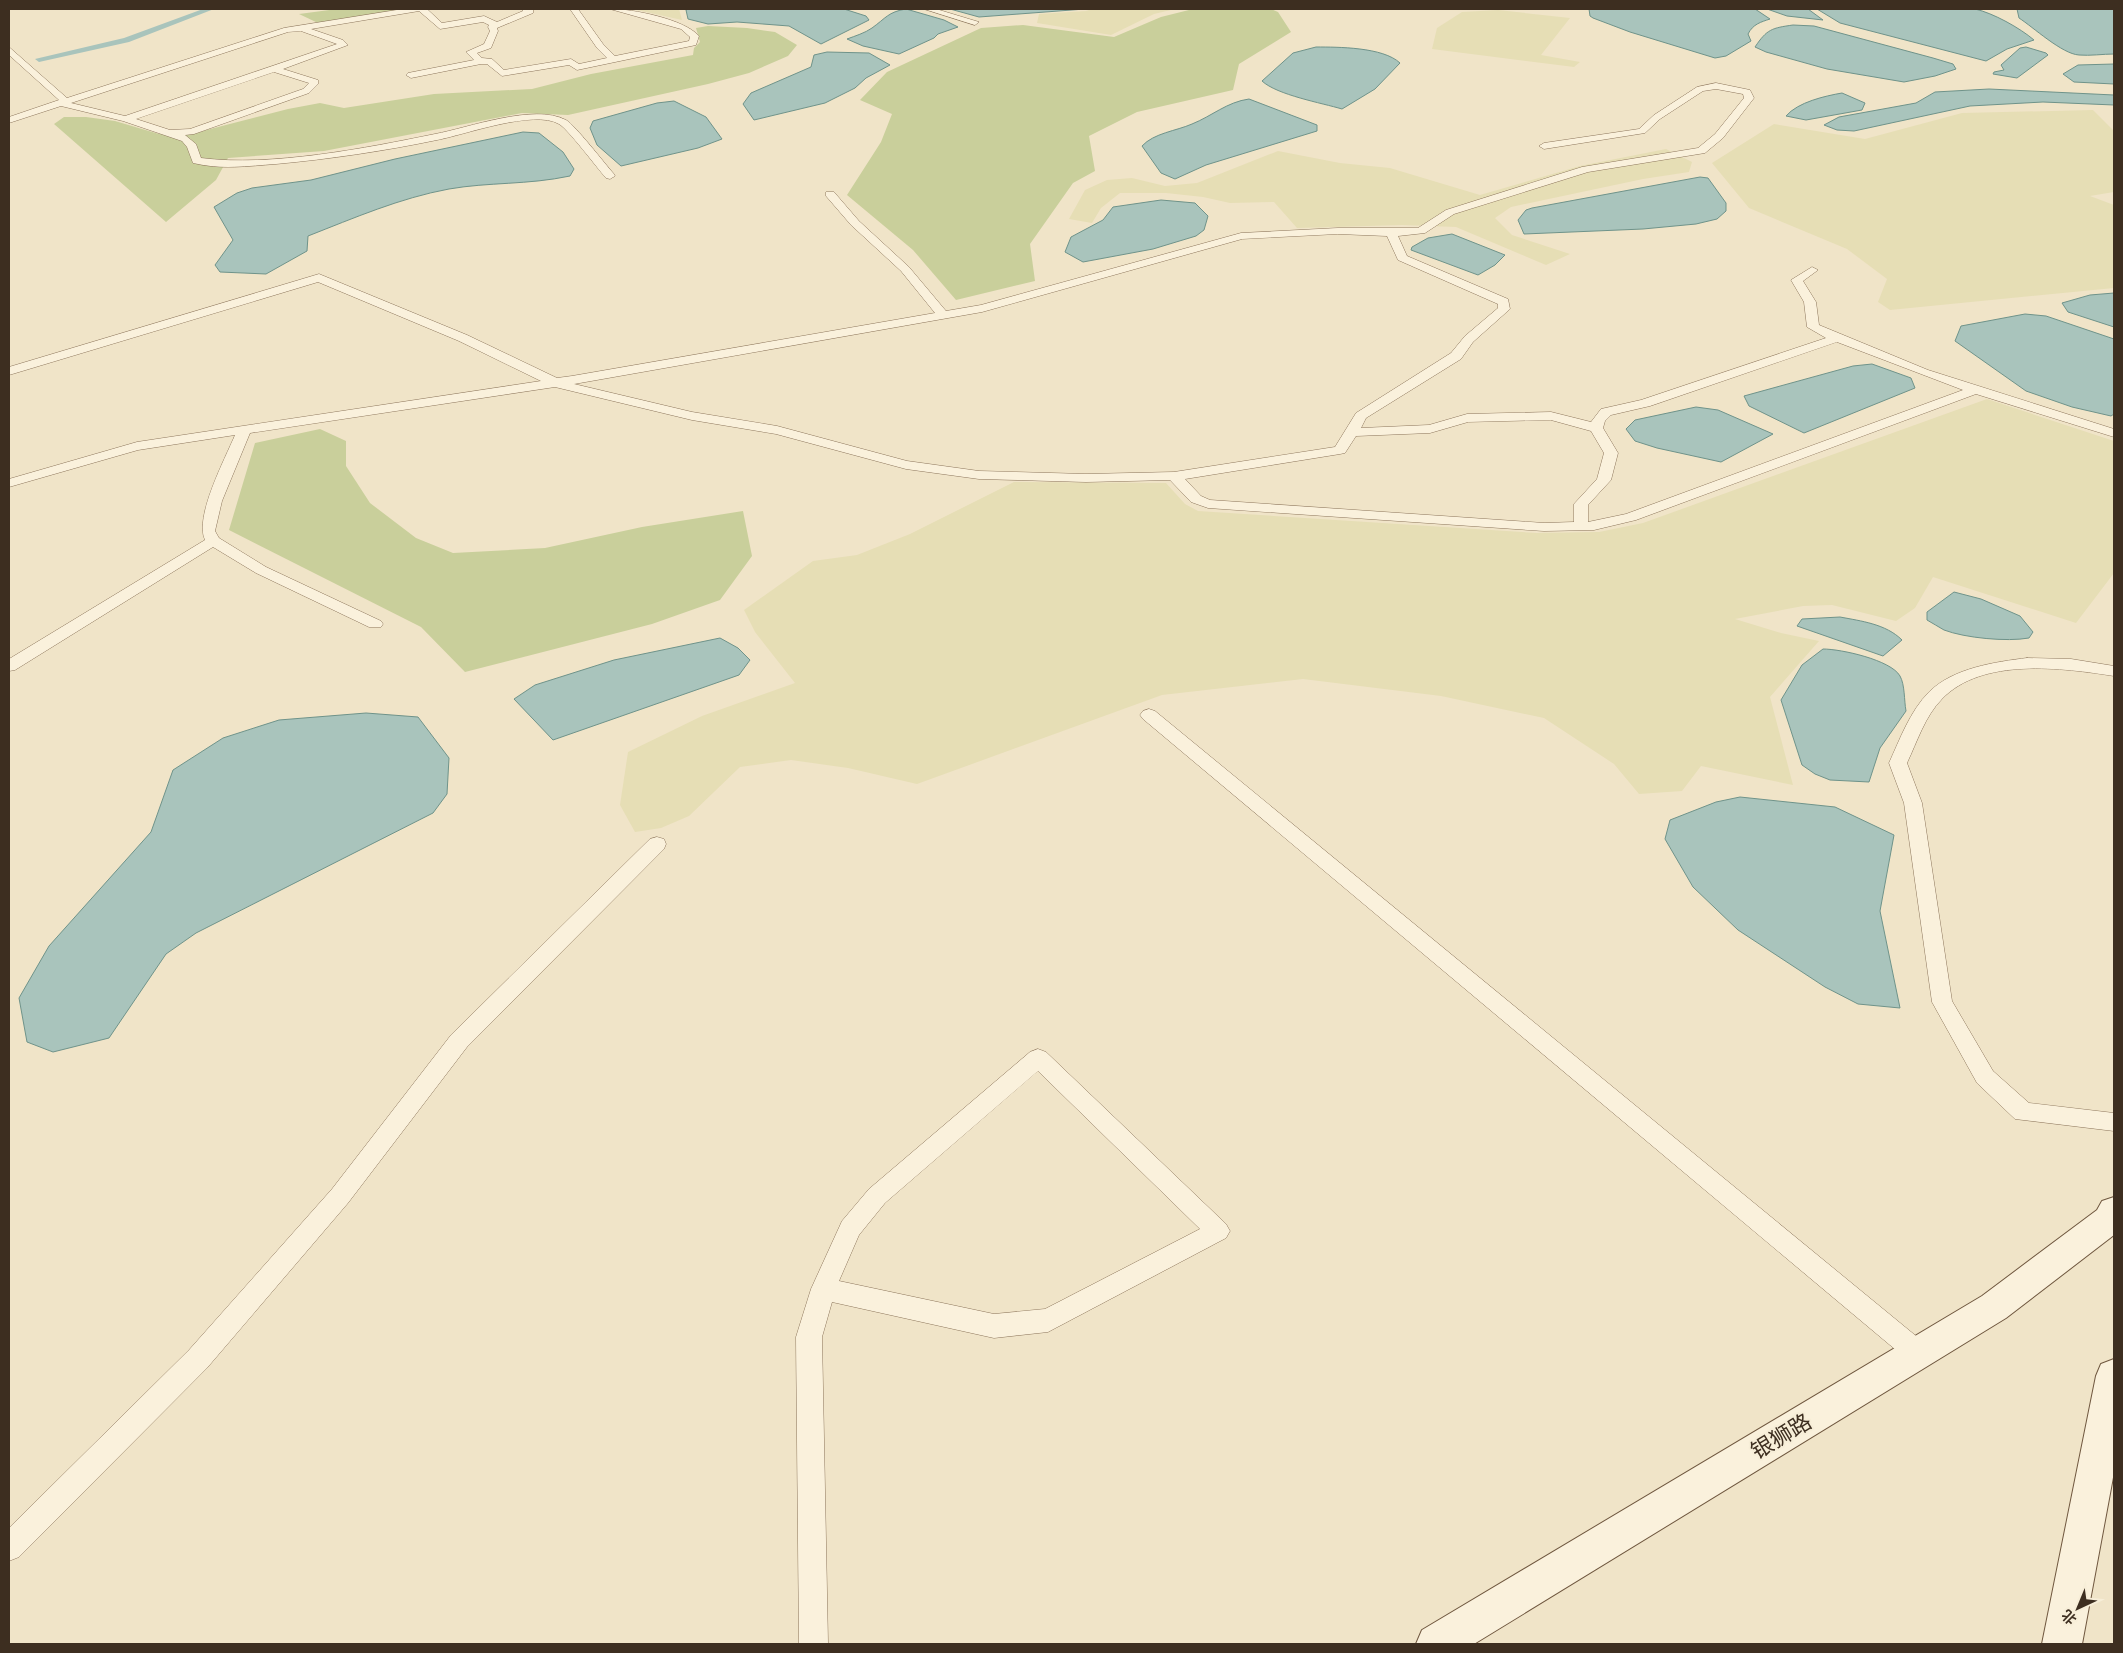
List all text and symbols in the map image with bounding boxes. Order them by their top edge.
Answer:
street label: 银狮路 [1746,1408,1817,1465]
north arrow [2053,1583,2103,1633]
text: 北 [2058,1606,2080,1628]

